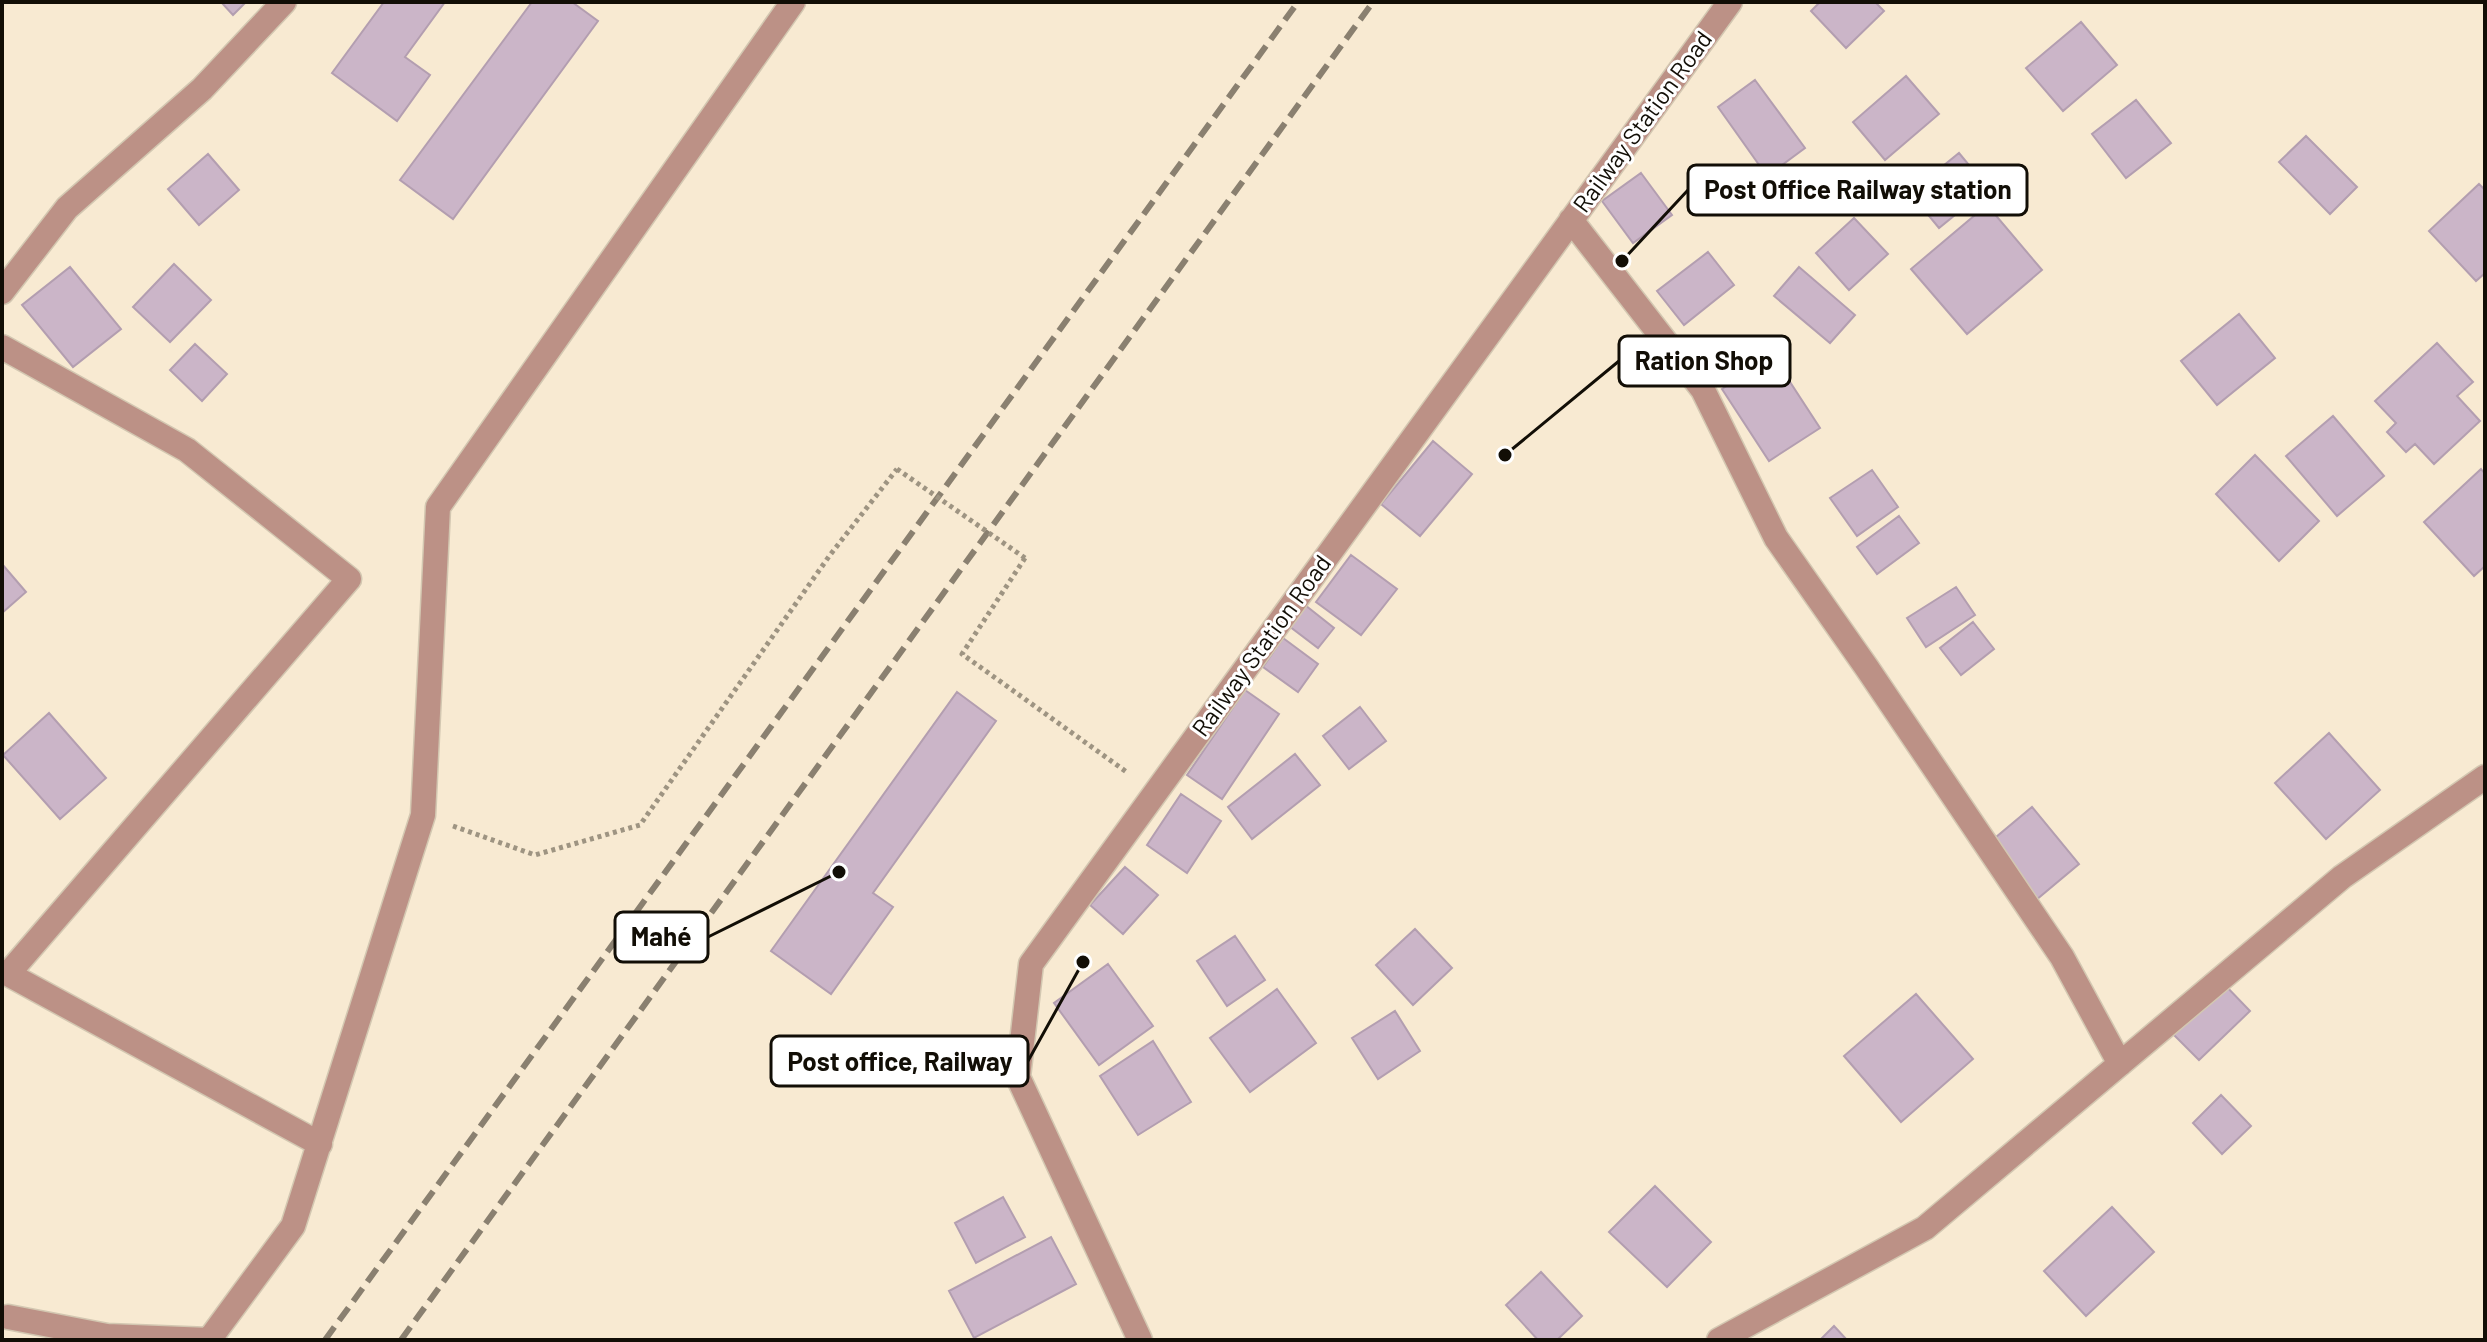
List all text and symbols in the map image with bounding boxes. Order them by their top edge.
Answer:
street label: Railway Station Road [1566,25,1717,218]
callout: Post Office Railway station [1688,165,2027,215]
text: Post Office Railway station [1704,173,2012,204]
callout: Ration Shop [1619,336,1790,386]
text: Ration Shop [1635,344,1773,375]
street label: Railway Station Road [1185,549,1336,742]
callout: Mahé [615,912,708,962]
text: Mahé [631,920,691,951]
callout: Post office, Railway [771,1036,1028,1086]
text: Post office, Railway [787,1045,1013,1076]

